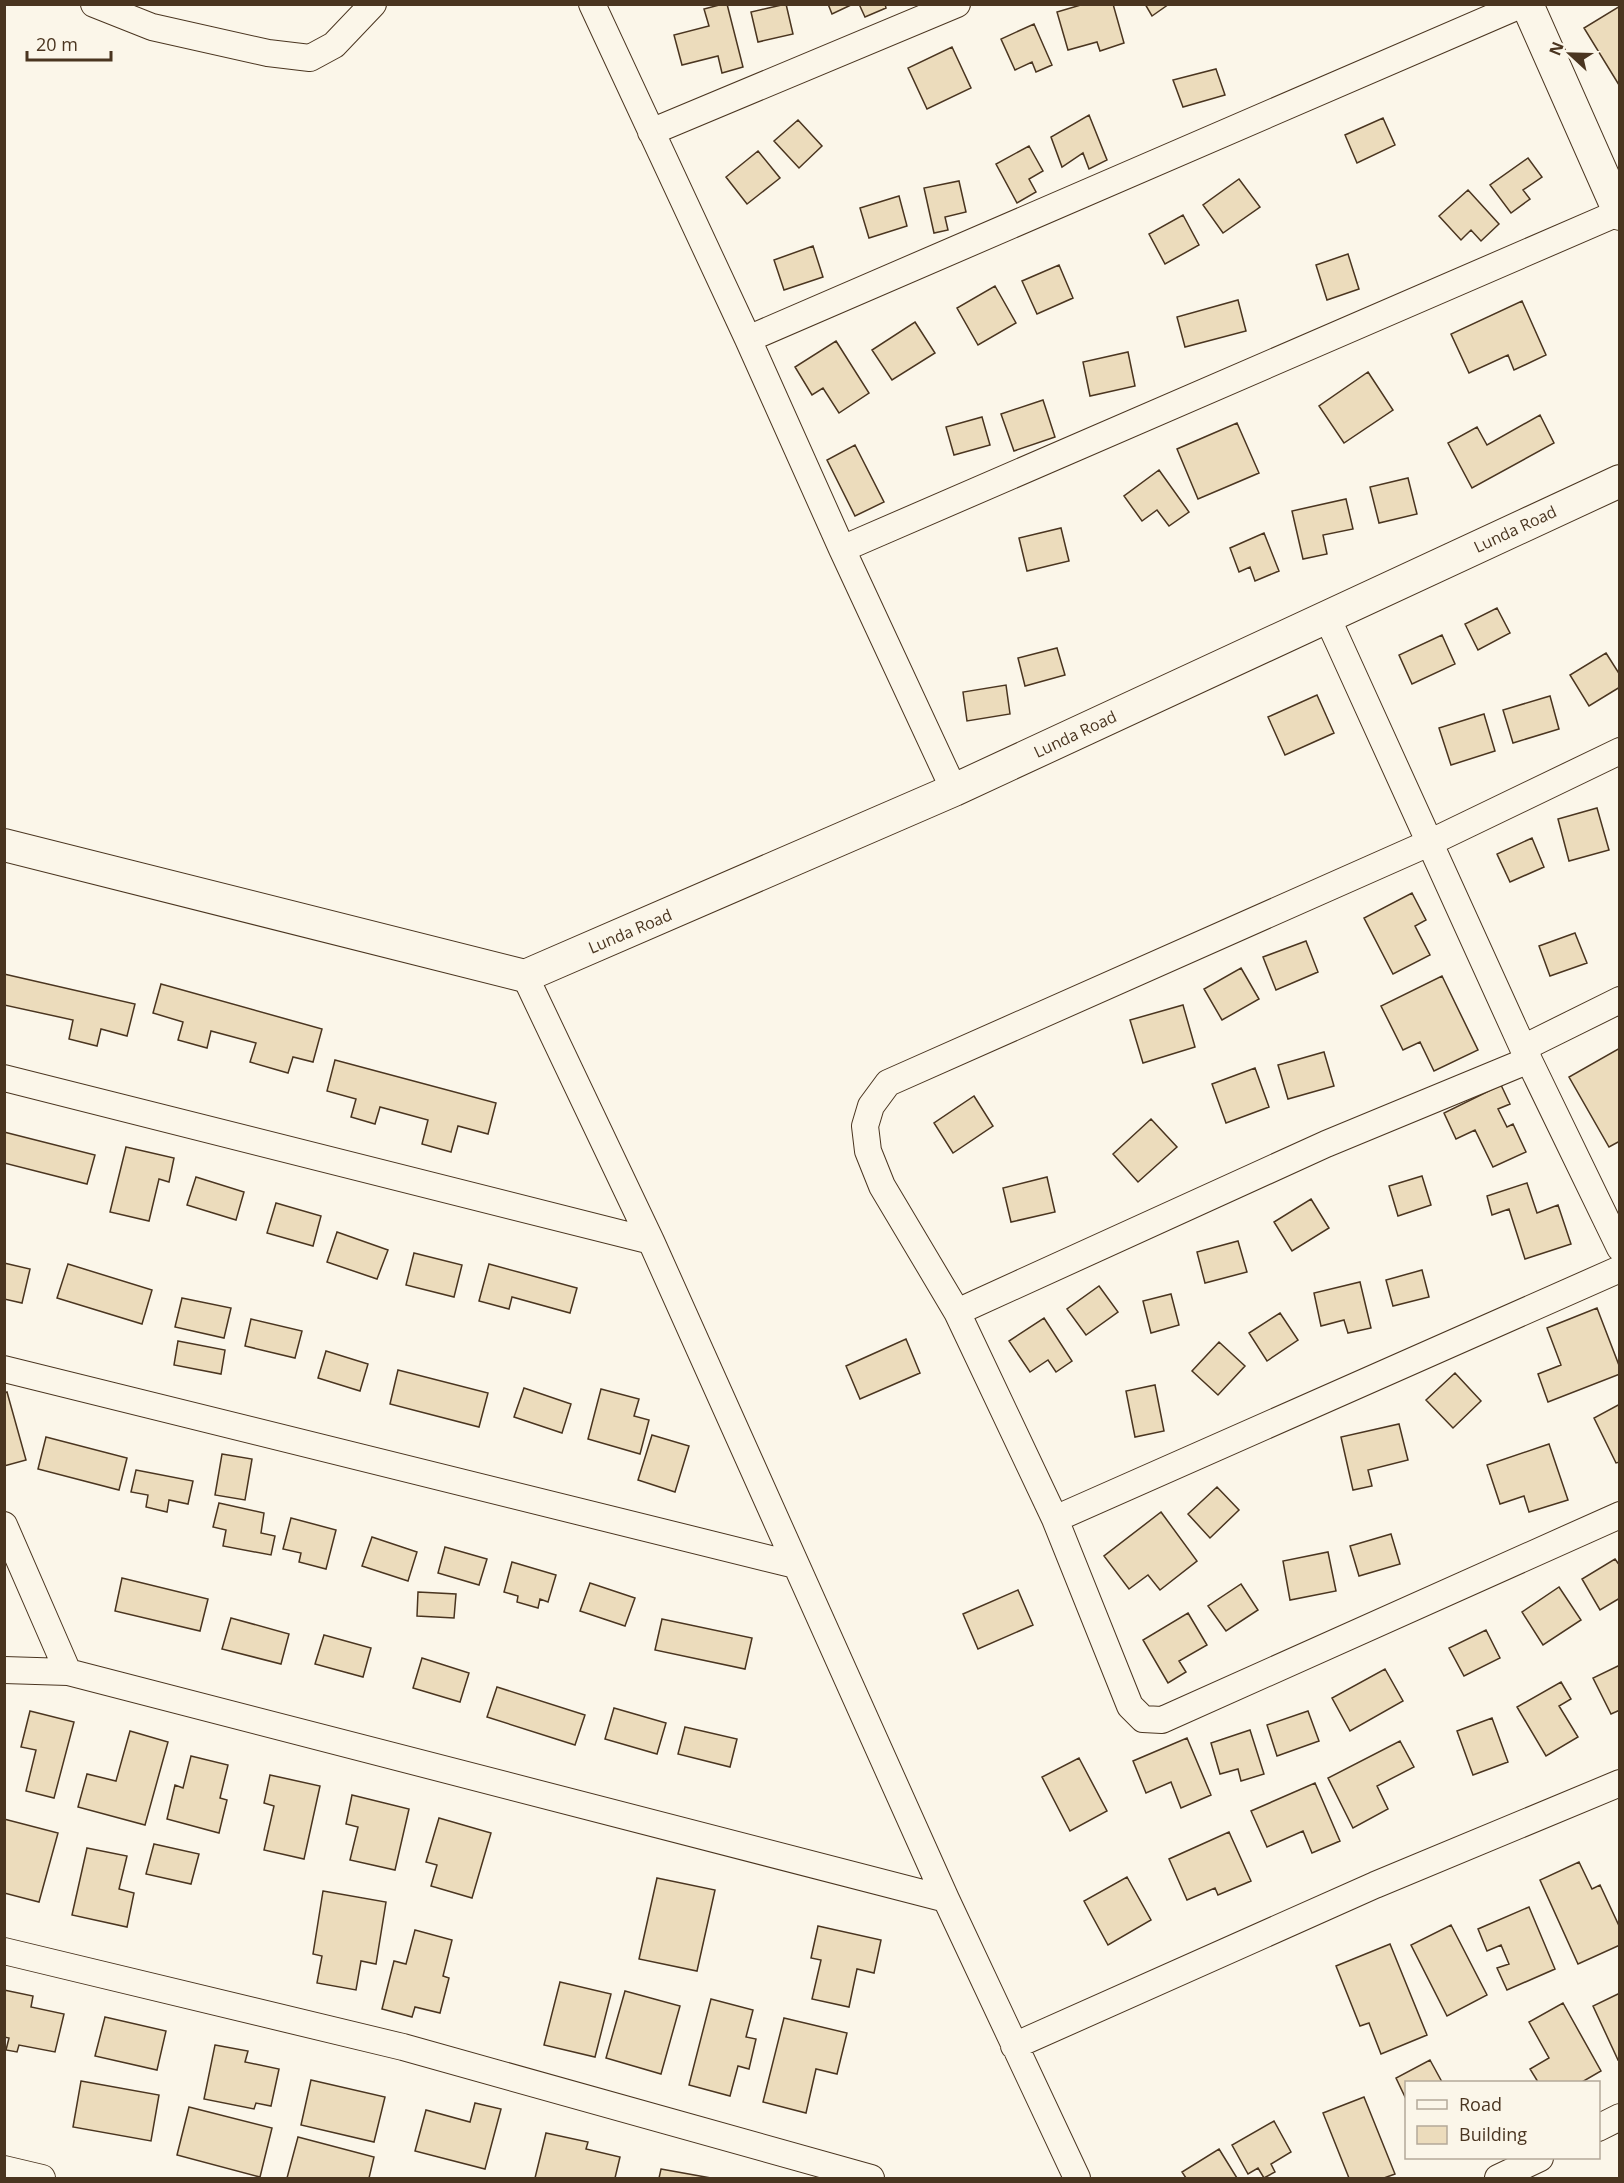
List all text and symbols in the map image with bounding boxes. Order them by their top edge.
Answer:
scale bar [27,24,111,62]
north arrow [1540,24,1600,84]
text: 20 m [36,32,78,56]
text: N [1543,38,1569,59]
street label: Lunda Road [1470,500,1560,558]
street label: Lunda Road [1030,705,1120,763]
street label: Lunda Road [585,903,675,959]
legend [1405,2081,1600,2159]
text: Road [1459,2092,1502,2116]
text: Building [1459,2122,1527,2146]

